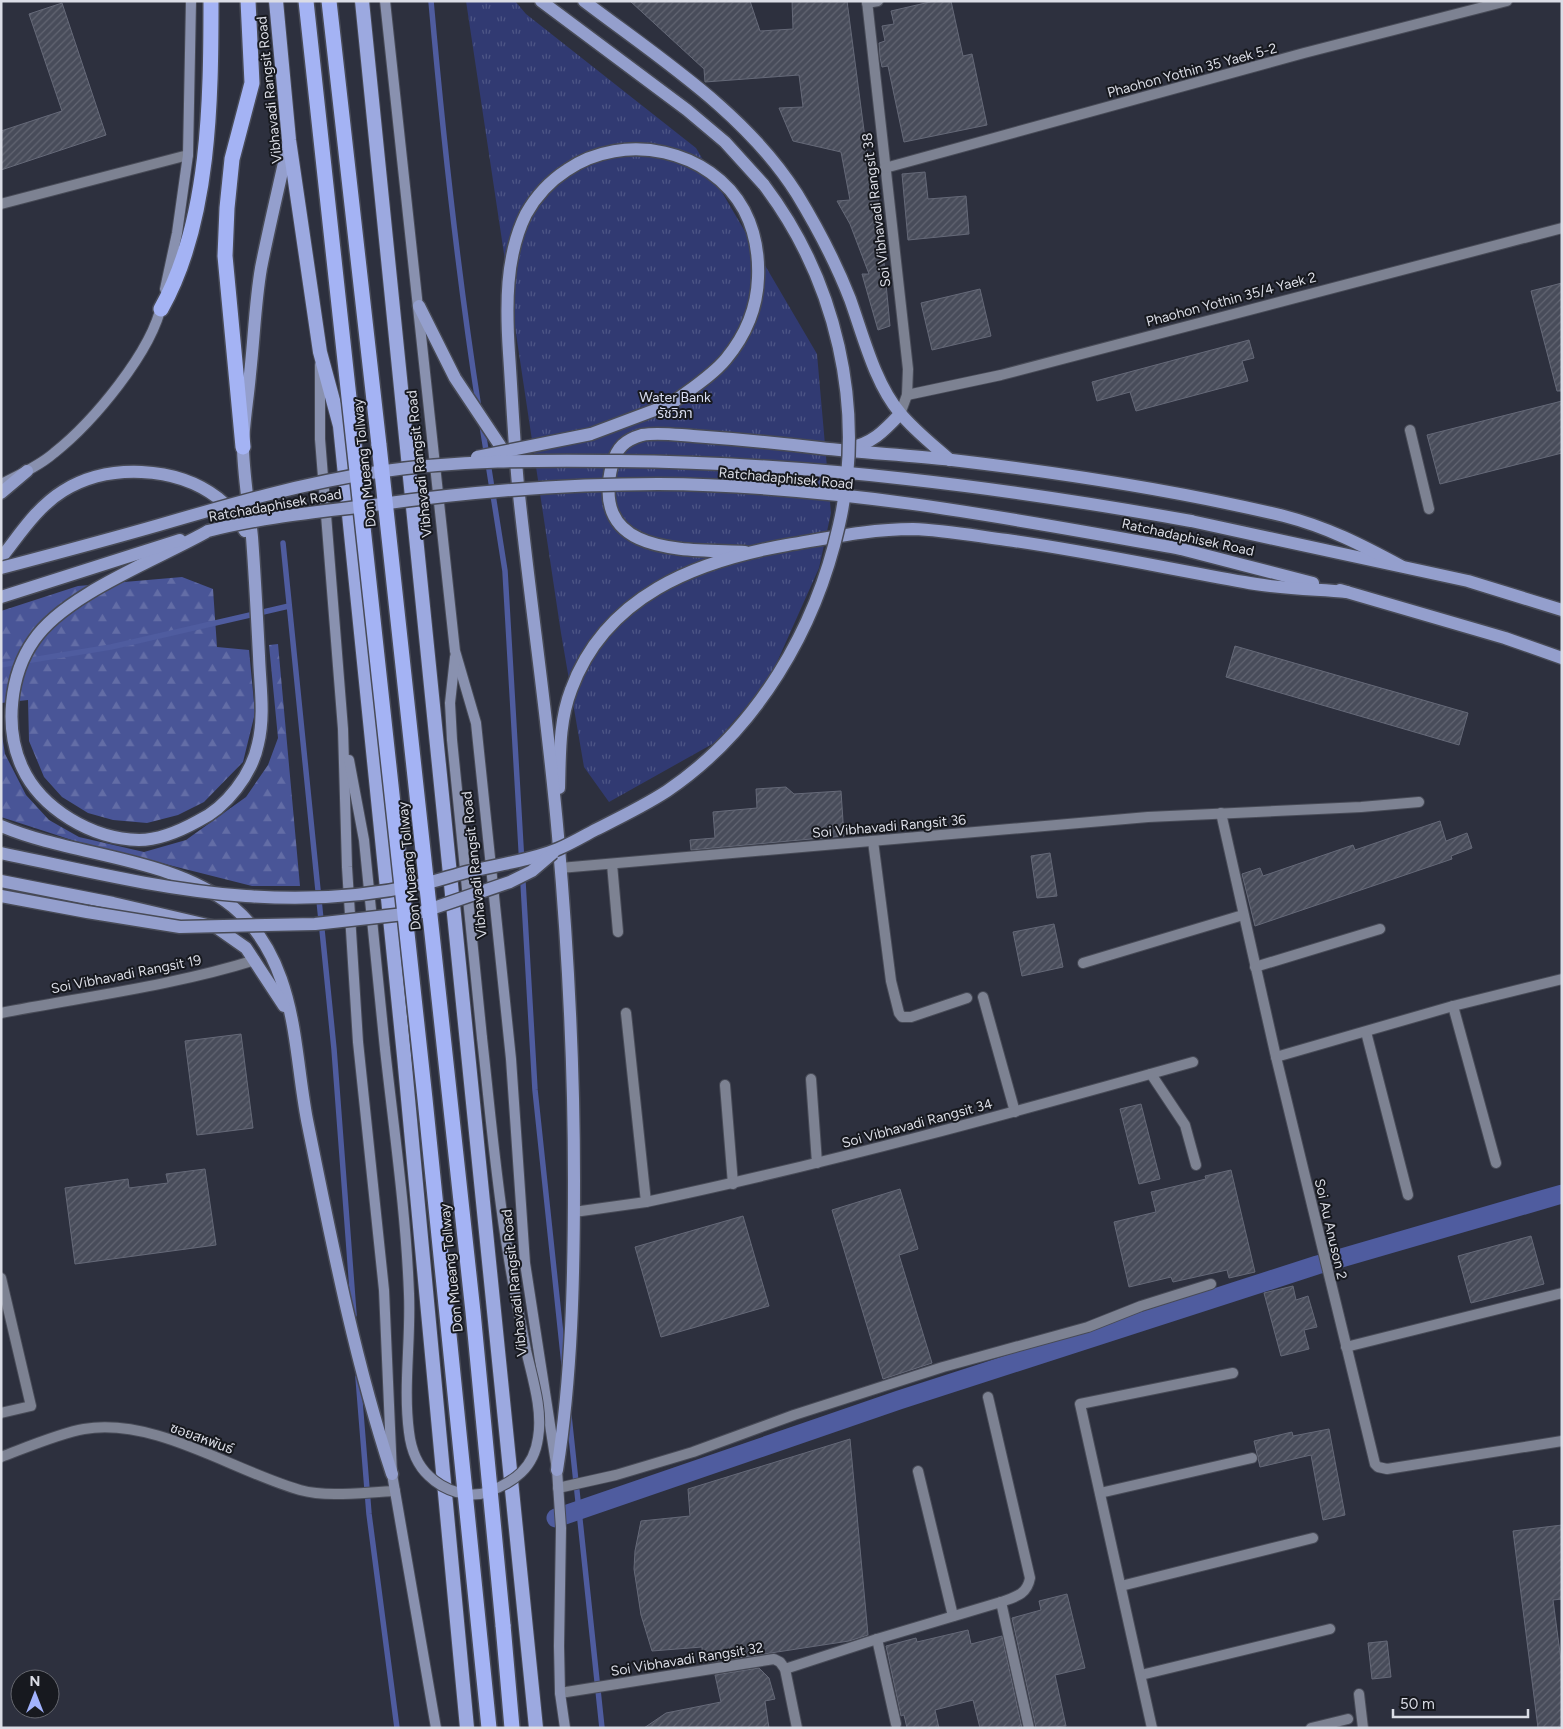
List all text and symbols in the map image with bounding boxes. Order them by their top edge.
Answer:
street label: Vibhavadi Rangsit Road [253,16,286,164]
street label: Phaohon Yothin 35 Yaek 5-2 [1105,40,1279,101]
street label: Soi Vibhavadi Rangsit 38 [859,132,894,288]
street label: Phaohon Yothin 35/4 Yaek 2 [1144,269,1318,330]
park label: Water Bank รัชวิภา [639,389,711,422]
street label: Vibhavadi Rangsit Road [403,390,436,538]
street label: Don Mueang Tollway [349,397,380,528]
street label: Ratchadaphisek Road [718,464,854,493]
street label: Ratchadaphisek Road [207,485,343,526]
street label: Ratchadaphisek Road [1120,515,1256,560]
street label: Vibhavadi Rangsit Road [458,791,491,939]
street label: Don Mueang Tollway [394,800,425,931]
street label: Soi Vibhavadi Rangsit 36 [811,811,967,842]
street label: Soi Vibhavadi Rangsit 19 [49,952,203,997]
street label: Soi Vibhavadi Rangsit 34 [840,1095,995,1152]
street label: Soi Au Anuson 2 [1311,1177,1350,1281]
street label: Don Mueang Tollway [436,1202,467,1333]
street label: Vibhavadi Rangsit Road [498,1209,531,1357]
street label: ซอยสหพันธ์ [168,1419,236,1458]
street label: Soi Vibhavadi Rangsit 32 [609,1639,765,1680]
north arrow [10,1669,60,1719]
text: N [30,1673,40,1690]
scale bar [1393,1686,1528,1718]
text: 50 m [1400,1695,1435,1713]

